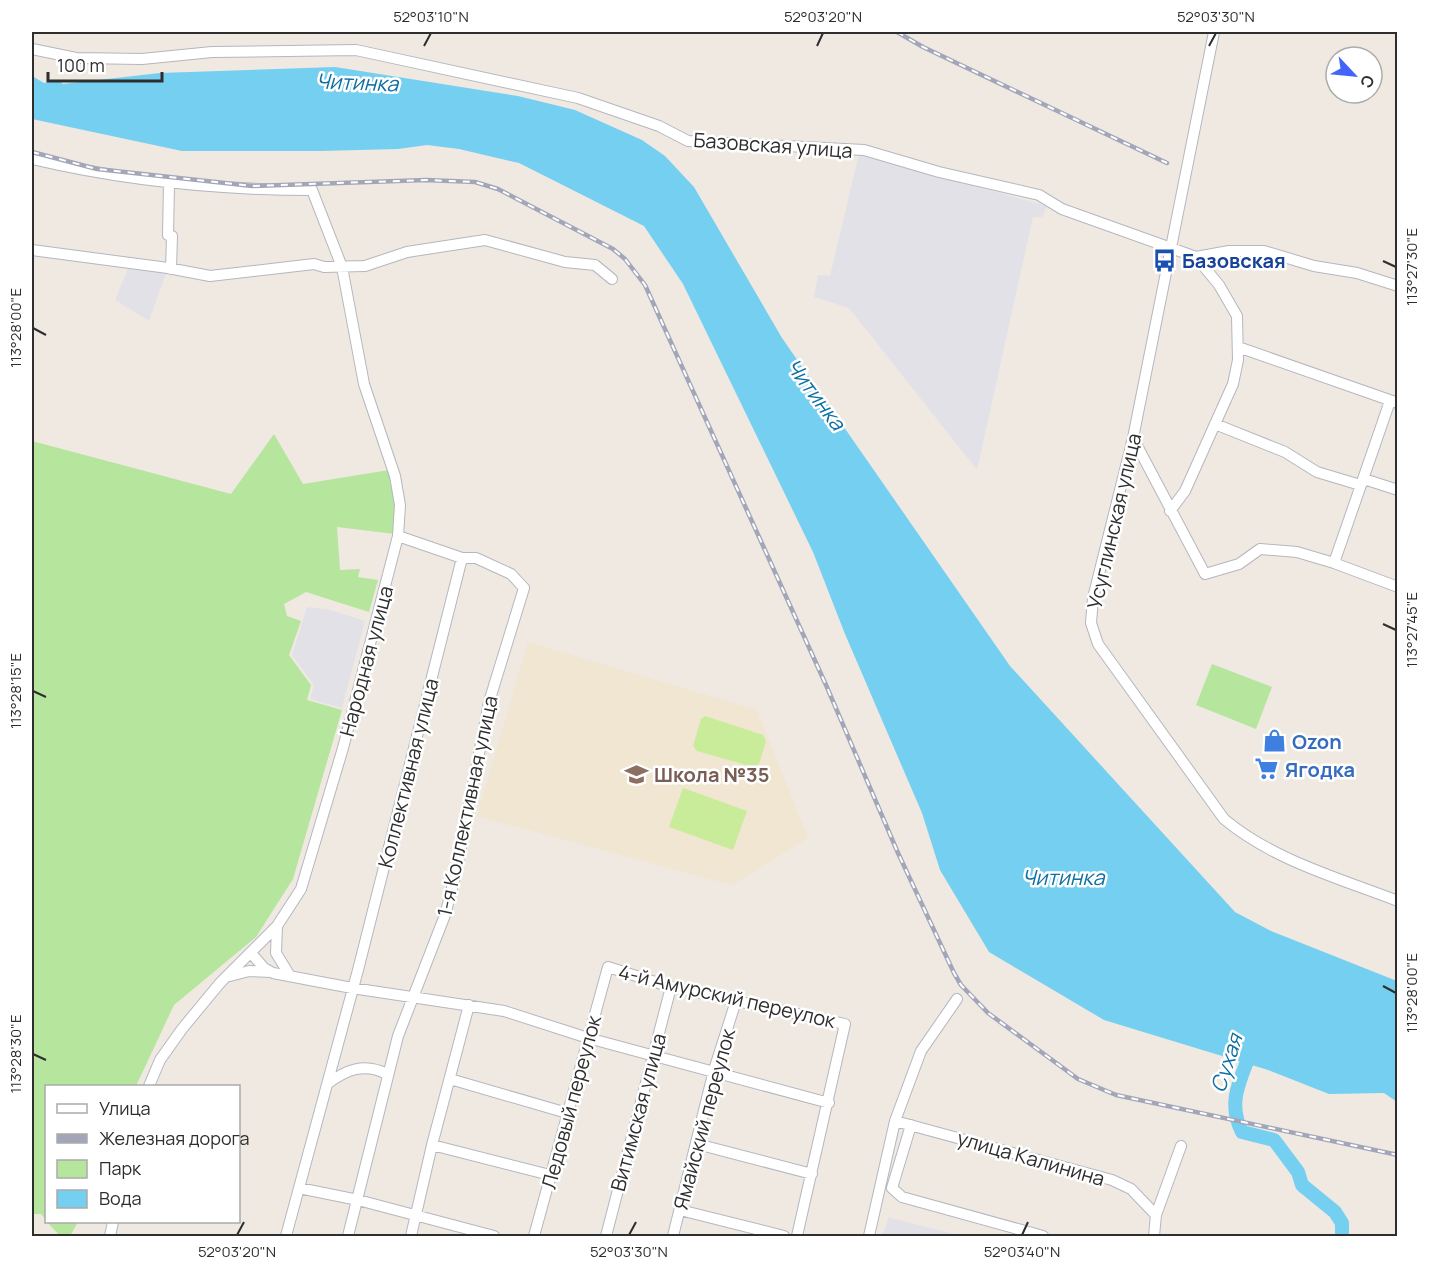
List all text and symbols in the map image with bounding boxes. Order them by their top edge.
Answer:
text: 52°03'10"N [393,6,469,27]
text: 52°03'20"N [784,6,862,27]
text: 52°03'30"N [1177,6,1255,27]
scale bar [48,45,162,83]
north arrow [1324,45,1384,105]
text: 100 m [57,53,105,77]
water label: Читинка [315,67,400,97]
text: С [1355,71,1380,92]
street label: Базовская улица [692,126,854,164]
text: 113°27'30"E [1401,228,1422,306]
bus stop icon: Базовская [1151,247,1177,273]
place label: Базовская [1182,247,1286,274]
text: 113°28'00"E [5,288,26,368]
water label: Читинка [780,353,853,436]
street label: Усуглинская улица [1081,430,1147,612]
street label: Народная улица [333,583,399,739]
text: 113°27'45"E [1401,592,1422,668]
text: 113°28'15"E [5,653,26,729]
street label: Коллективная улица [371,676,445,870]
street label: 1-я Коллективная улица [430,693,504,919]
shop icon: Ozon [1261,728,1287,754]
place label: Ozon [1292,728,1342,755]
supermarket icon: Ягодка [1254,756,1280,782]
place label: Ягодка [1285,756,1355,783]
school or university icon: Школа №35 [623,761,649,787]
place label: Школа №35 [654,761,769,788]
water label: Читинка [1022,863,1106,891]
text: 113°28'00"E [1401,953,1422,1033]
street label: 4-й Амурский переулок [616,958,839,1034]
street label: Ледовый переулок [535,1011,607,1192]
text: 113°28'30"E [5,1014,26,1094]
street label: Ямайский переулок [667,1024,741,1213]
water label: Сухая [1203,1029,1249,1096]
street label: Витимская улица [604,1030,672,1194]
legend [45,1085,240,1223]
text: Улица [99,1096,151,1120]
street label: улица Калинина [954,1124,1108,1192]
text: Железная дорога [99,1126,250,1150]
text: Парк [99,1156,142,1180]
text: Вода [99,1186,141,1210]
text: 52°03'20"N [198,1241,276,1262]
text: 52°03'30"N [590,1241,668,1262]
text: 52°03'40"N [984,1241,1060,1262]

